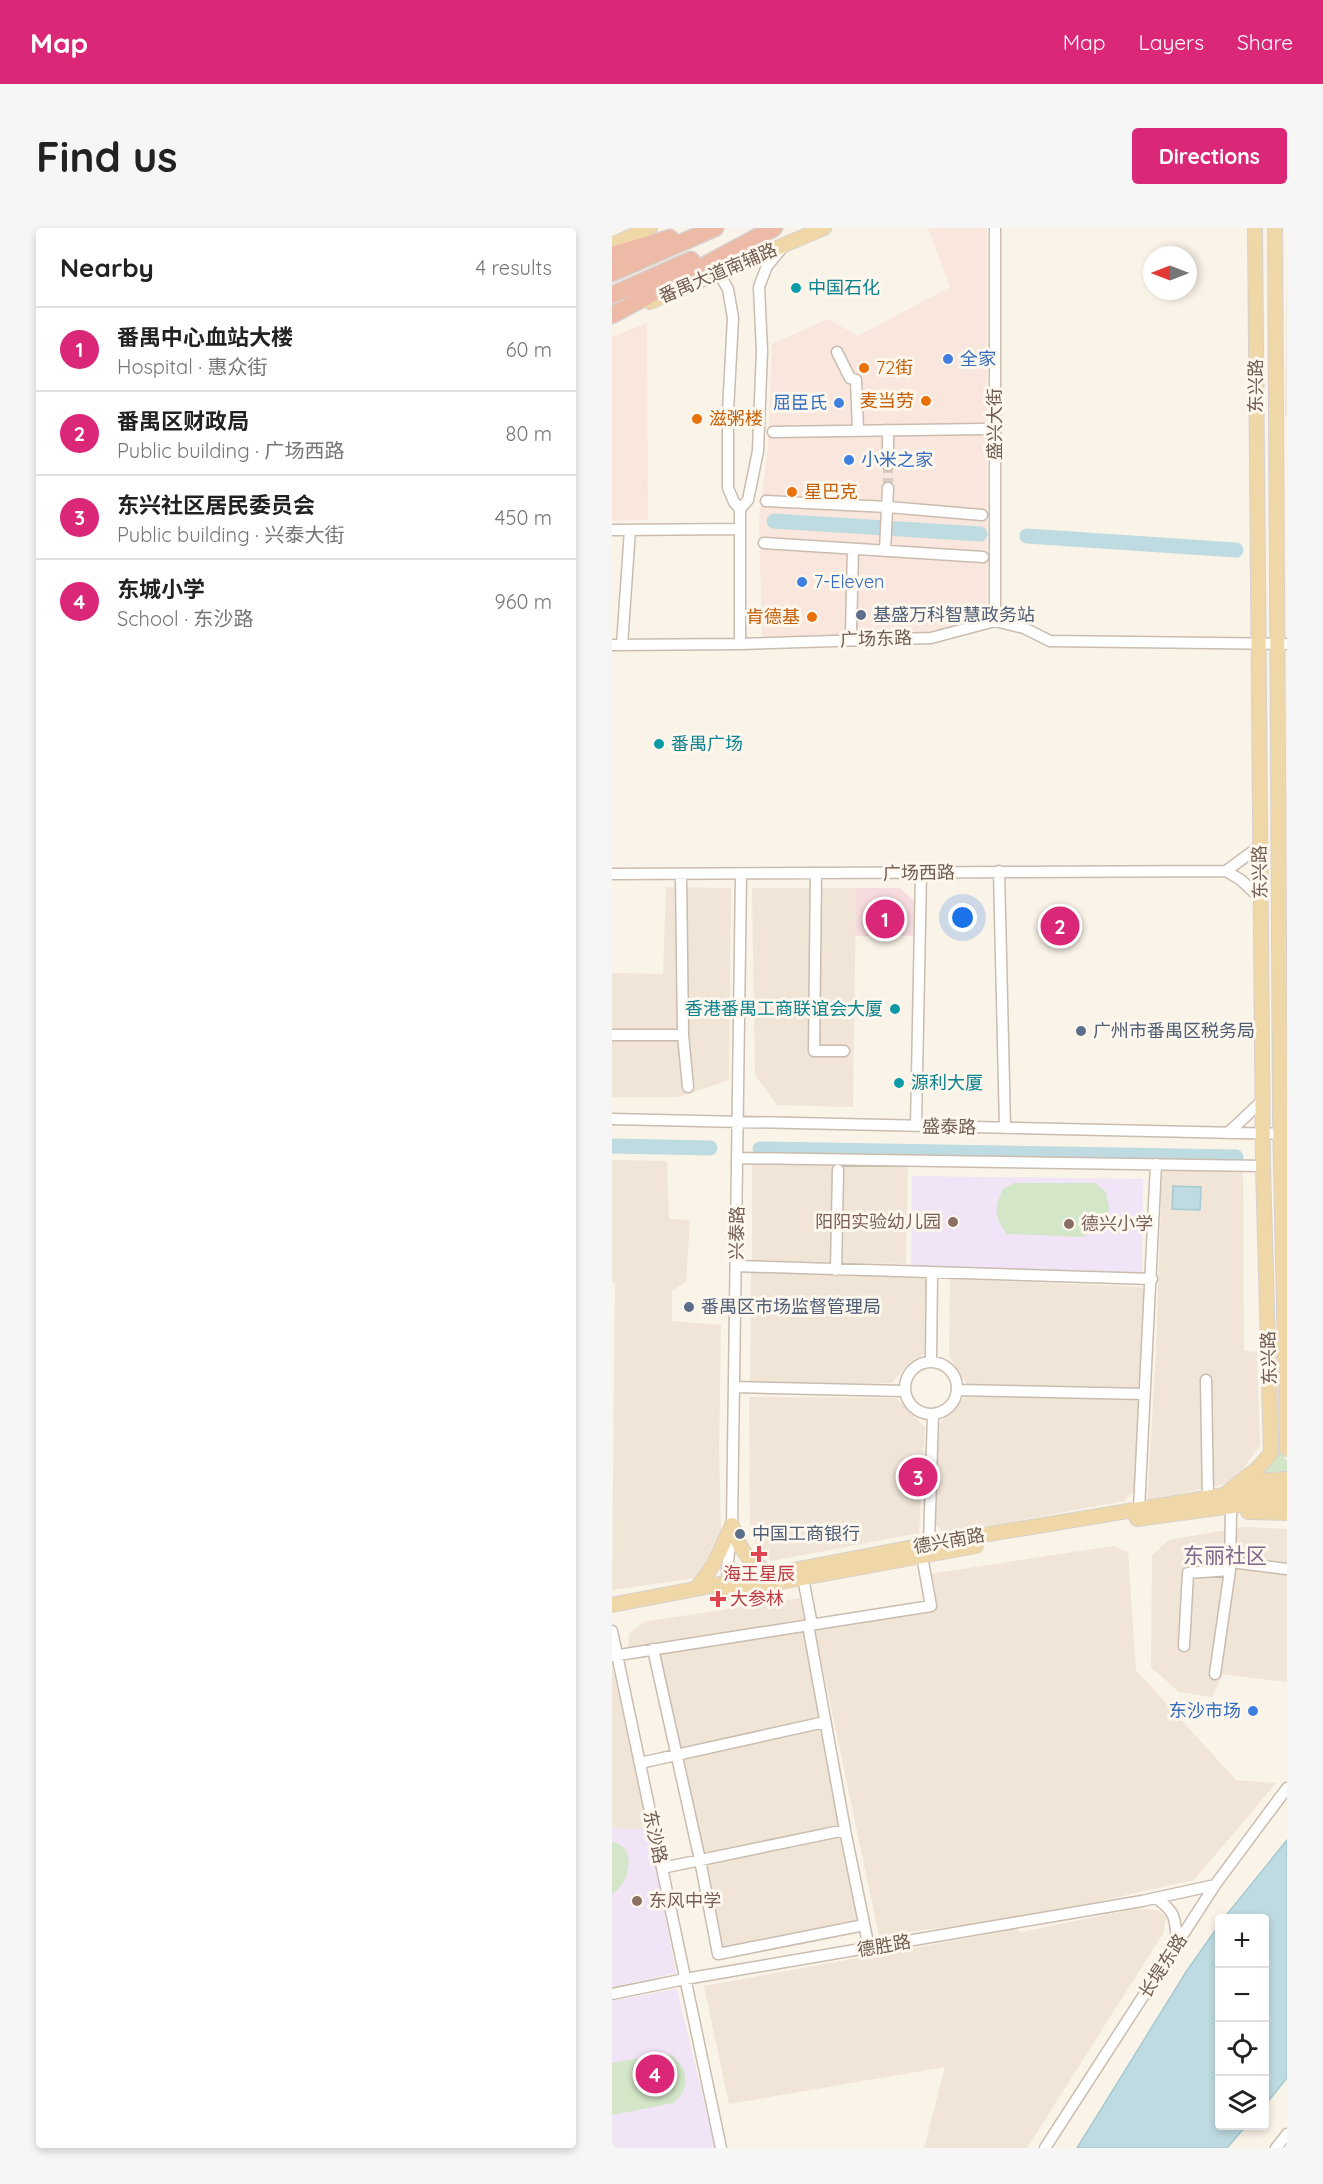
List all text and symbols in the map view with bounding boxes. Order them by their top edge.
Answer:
text: Map [30,25,88,60]
text: Map [1063,29,1106,55]
text: Layers [1139,29,1204,55]
text: Share [1237,29,1293,55]
button: Directions [1132,128,1287,184]
text: Find us [36,130,178,183]
street label: 番禺大道南辅路 [655,237,780,308]
north arrow [1143,246,1197,300]
text: Nearby [60,251,154,284]
text: 4 results [476,255,552,280]
place label: 中国石化 [808,276,880,299]
marker: 中国石化 [789,281,803,295]
text: 番禺中心血站大楼 [117,323,293,351]
text: 1 [76,337,83,362]
text: 60 m [506,337,552,362]
place label: 全家 [960,347,996,370]
marker: 全家 [941,352,955,366]
text: Hospital · 惠众街 [117,354,268,379]
place label: 72街 [876,356,913,379]
street label: 东兴路 [1244,359,1267,413]
marker: 72街 [857,361,871,375]
street label: 盛兴大街 [983,388,1006,460]
place label: 麦当劳 [860,389,914,412]
place label: 屈臣氏 [773,391,827,414]
marker: 麦当劳 [919,394,933,408]
marker: 屈臣氏 [832,396,846,410]
text: 番禺区财政局 [117,407,249,435]
place label: 滋粥楼 [709,407,763,430]
marker: 滋粥楼 [690,412,704,426]
text: 2 [74,421,85,446]
text: 80 m [506,421,552,446]
text: Public building · 广场西路 [117,438,344,463]
place label: 小米之家 [861,448,933,471]
marker: 小米之家 [842,453,856,467]
place label: 星巴克 [804,480,858,503]
marker: 星巴克 [785,485,799,499]
text: 东兴社区居民委员会 [117,491,315,519]
text: 3 [74,505,85,530]
text: 450 m [495,505,552,530]
text: Public building · 兴泰大街 [117,522,344,547]
place label: 7-Eleven [814,570,885,593]
text: 东城小学 [117,575,205,603]
marker: 7-Eleven [795,575,809,589]
text: 4 [74,589,85,614]
text: 960 m [494,589,552,614]
place label: 基盛万科智慧政务站 [873,603,1035,626]
place label: 肯德基 [746,605,800,628]
text: School · 东沙路 [117,606,254,631]
marker: 基盛万科智慧政务站 [854,608,868,622]
marker: 肯德基 [805,610,819,624]
street label: 广场东路 [840,626,912,651]
place label: 番禺广场 [671,732,743,755]
marker: 番禺广场 [652,737,666,751]
street label: 东兴路 [1248,845,1271,899]
street label: 广场西路 [883,860,955,885]
pin: 1 [866,896,904,942]
your location [948,903,977,932]
pin: 2 [1040,904,1080,948]
place label: 香港番禺工商联谊会大厦 [685,997,883,1020]
marker: 香港番禺工商联谊会大厦 [888,1002,902,1016]
place label: 广州市番禺区税务局 [1093,1019,1255,1042]
marker: 广州市番禺区税务局 [1074,1024,1088,1038]
place label: 源利大厦 [911,1071,983,1094]
marker: 源利大厦 [892,1076,906,1090]
street label: 盛泰路 [922,1115,976,1138]
street label: 兴泰路 [725,1206,748,1260]
place label: 阳阳实验幼儿园 [815,1210,941,1233]
place label: 德兴小学 [1081,1212,1153,1235]
marker: 阳阳实验幼儿园 [946,1215,960,1229]
marker: 德兴小学 [1062,1217,1076,1231]
place label: 番禺区市场监督管理局 [701,1295,881,1318]
marker: 番禺区市场监督管理局 [682,1300,696,1314]
street label: 东兴路 [1256,1331,1281,1385]
pin: 3 [898,1454,938,1500]
place label: 中国工商银行 [752,1522,860,1545]
street label: 德兴南路 [911,1523,986,1558]
marker: 中国工商银行 [733,1527,747,1541]
district label: 东丽社区 [1183,1542,1267,1568]
marker: 海王星辰 [752,1547,766,1561]
place label: 海王星辰 [723,1562,795,1585]
place label: 大参林 [730,1587,784,1610]
marker: 大参林 [711,1592,725,1606]
place label: 东沙市场 [1169,1699,1241,1722]
marker: 东沙市场 [1246,1704,1260,1718]
street label: 东沙路 [639,1808,672,1866]
place label: 东风中学 [649,1889,721,1912]
marker: 东风中学 [630,1894,644,1908]
map controls [1215,1914,1269,2130]
button: + [1215,1914,1269,1968]
street label: 德胜路 [855,1929,912,1962]
street label: 长堤东路 [1133,1929,1192,2002]
button: − [1215,1968,1269,2022]
button: locate [1215,2022,1269,2076]
pin: 4 [636,2052,675,2096]
button: layers [1215,2076,1269,2130]

